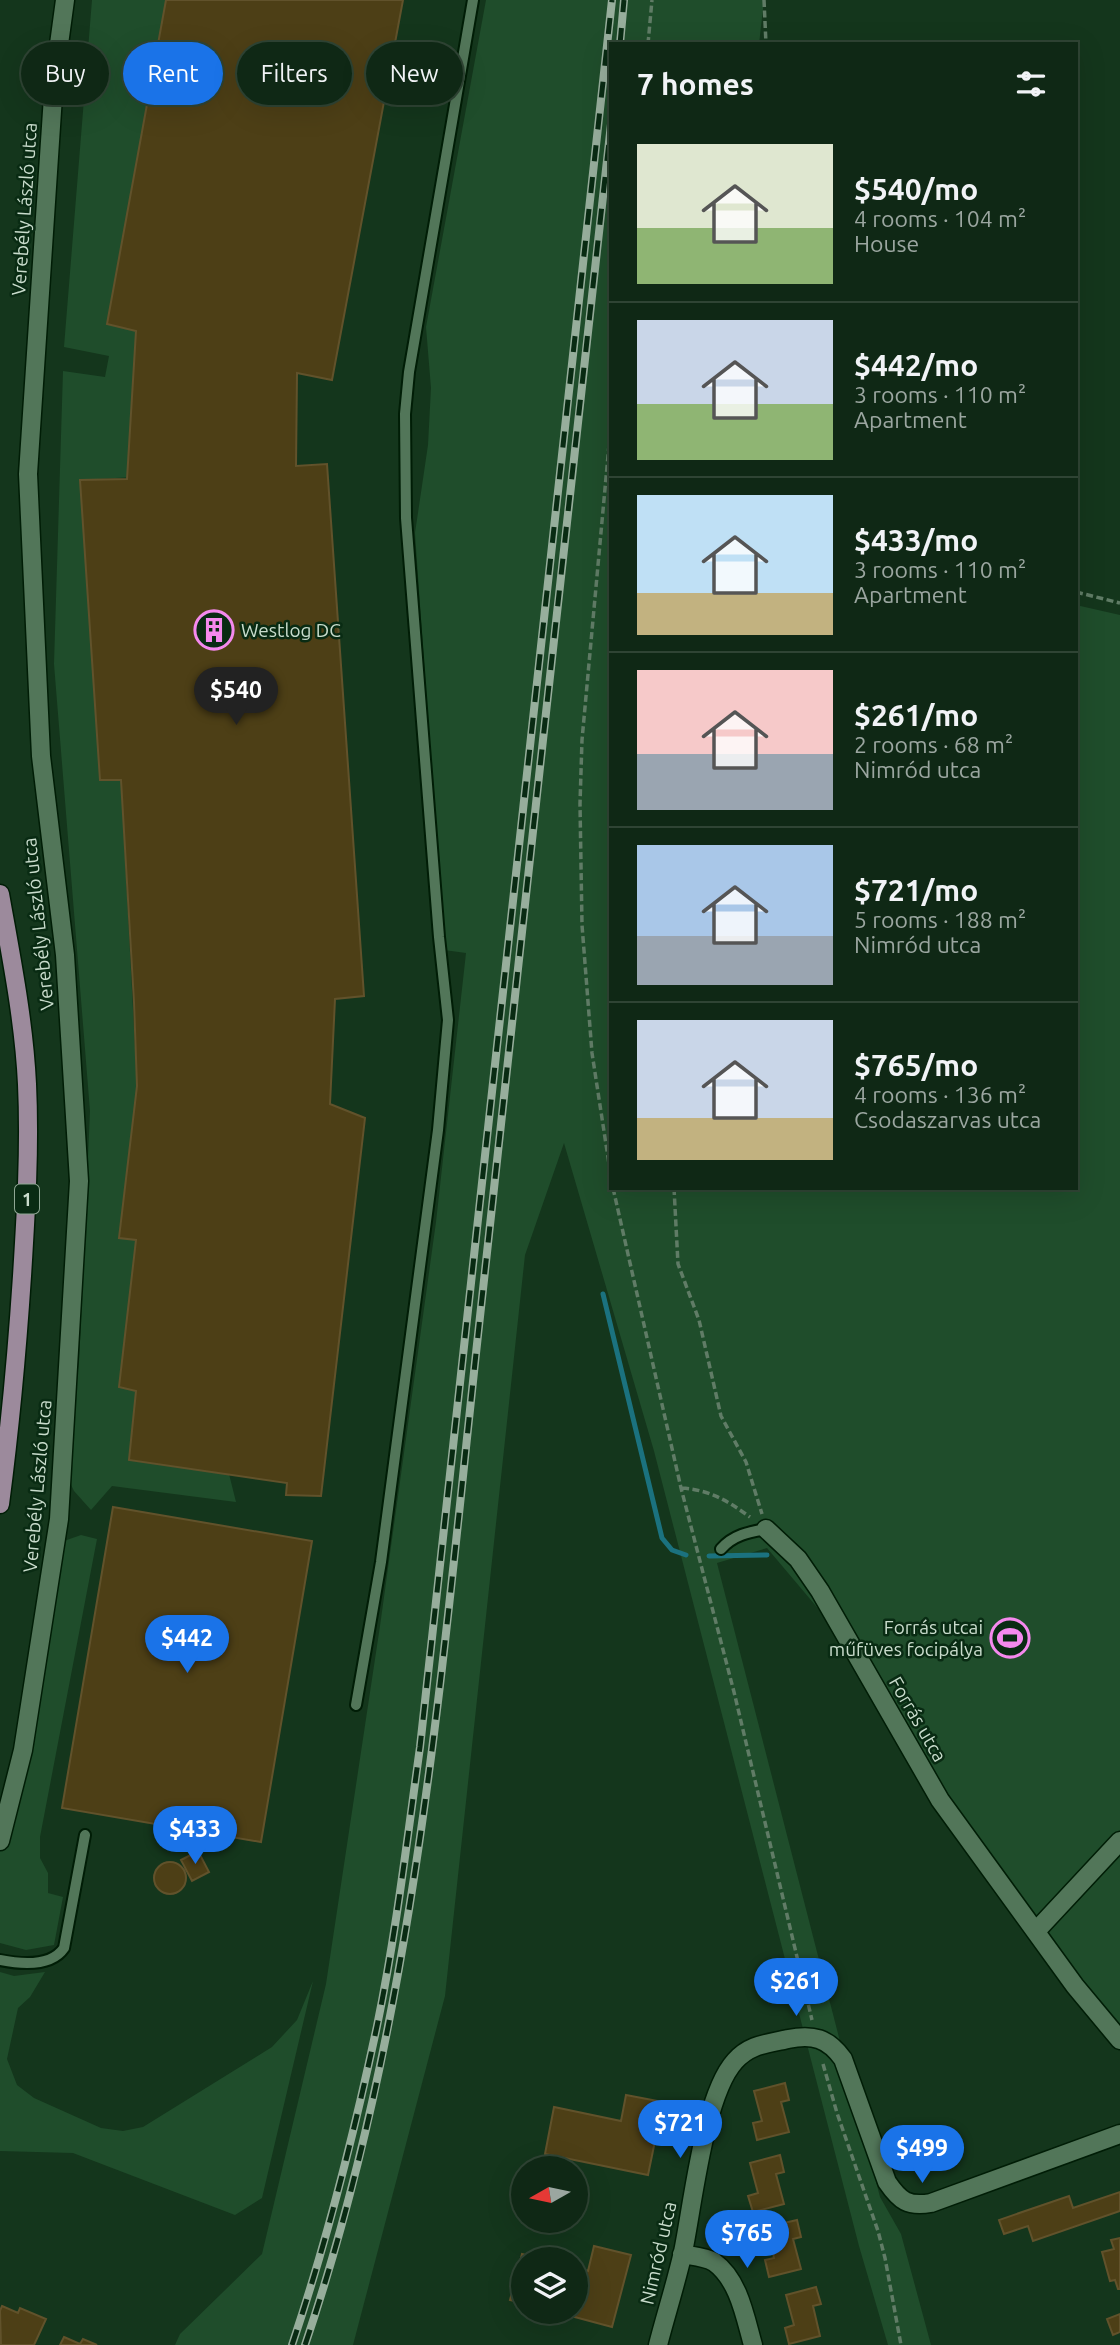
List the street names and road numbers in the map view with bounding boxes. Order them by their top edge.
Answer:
street label: Verebély László utca [7,122,41,296]
street label: Verebély László utca [18,837,58,1011]
road number: 1 [15,1184,39,1214]
street label: Verebély László utca [18,1399,56,1573]
street label: Forrás utca [885,1673,951,1765]
street label: Nimród utca [635,2199,681,2307]

